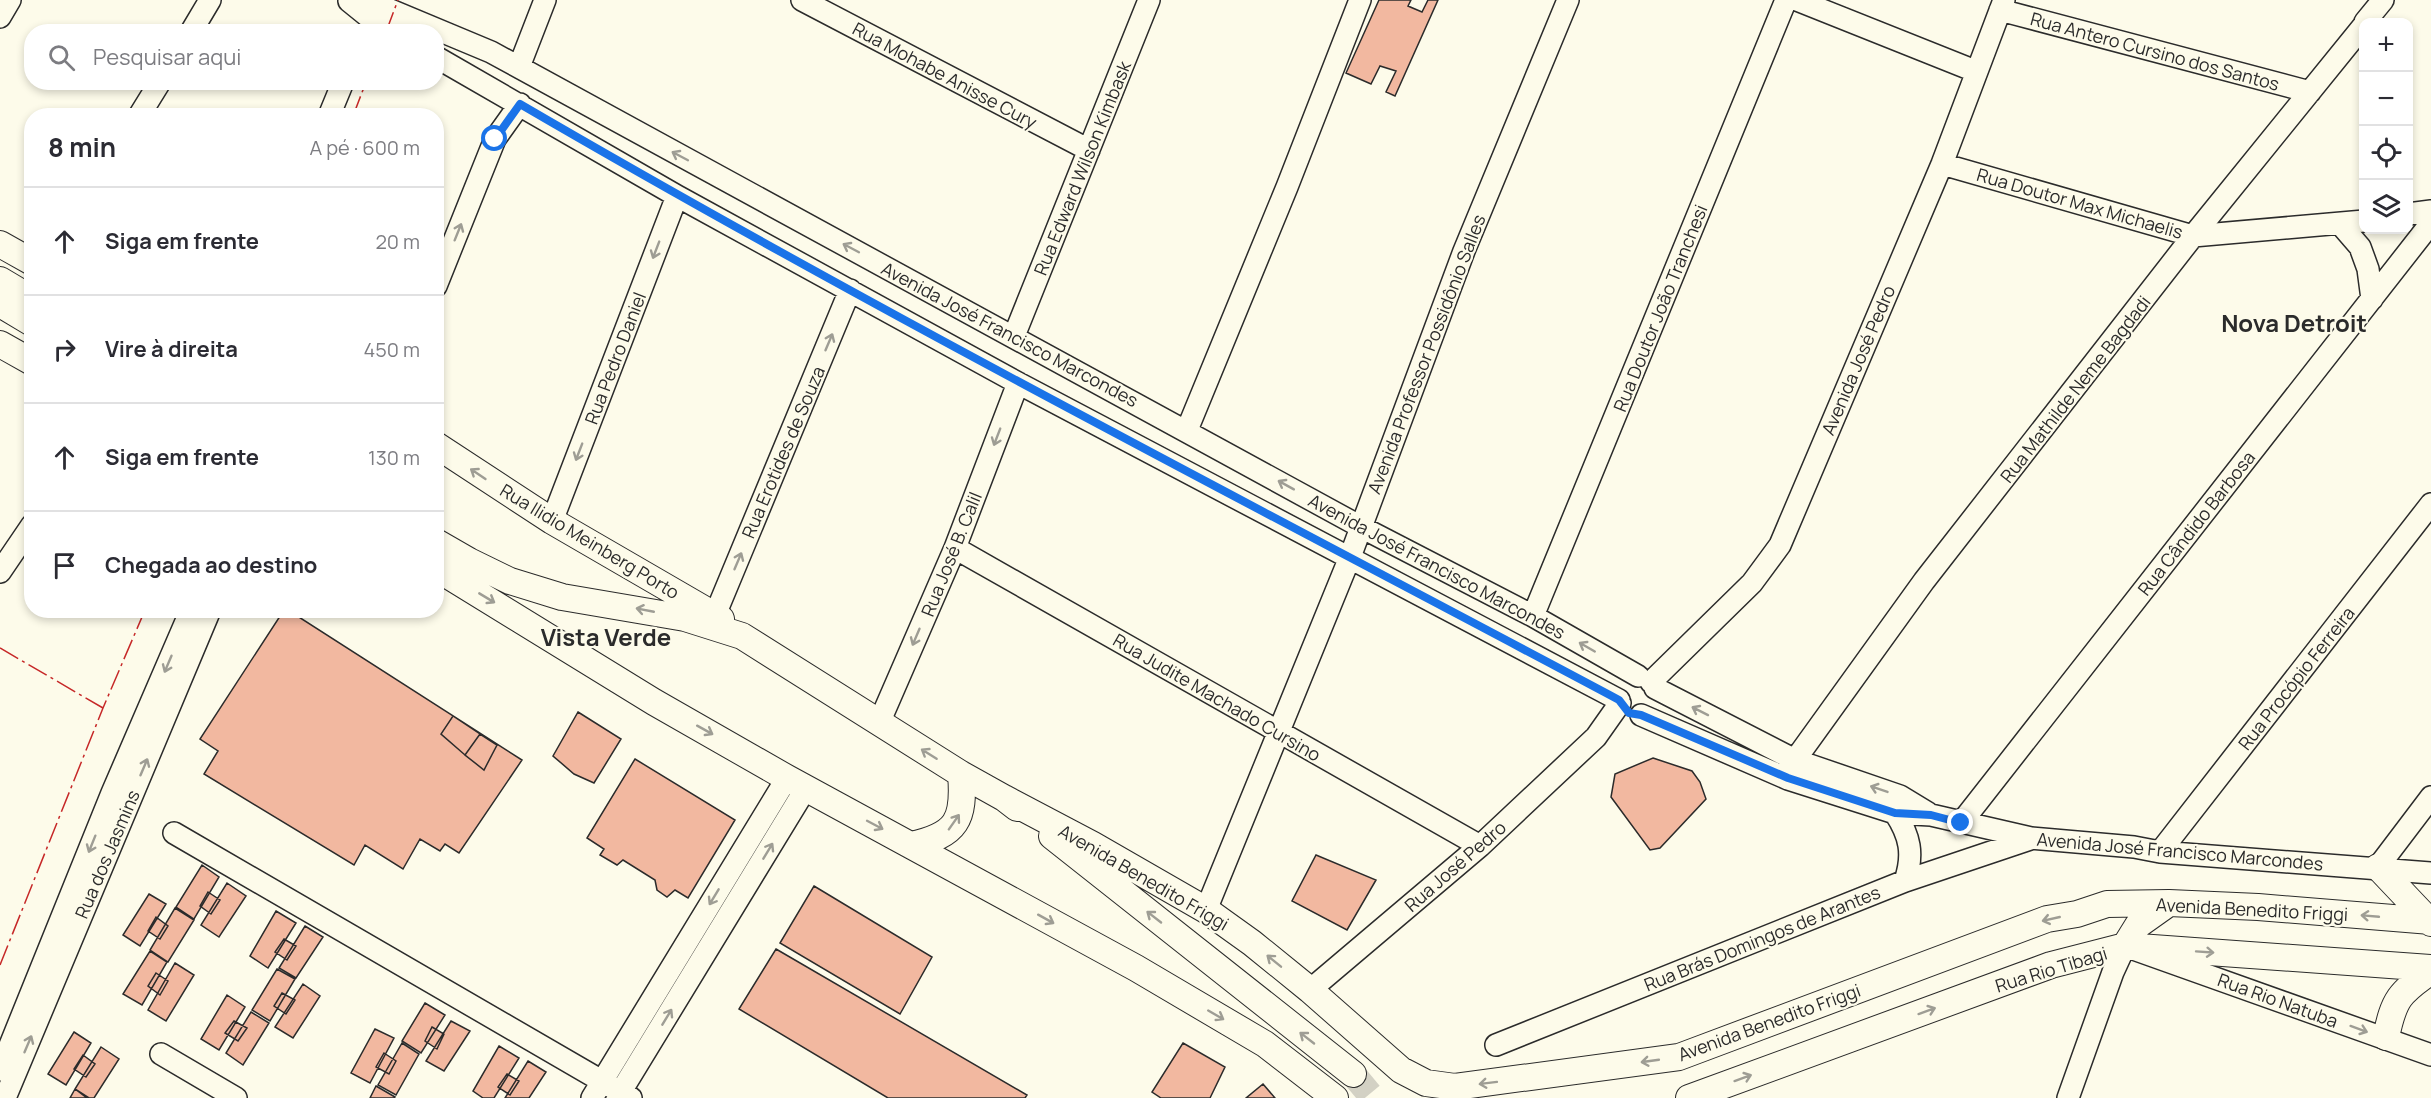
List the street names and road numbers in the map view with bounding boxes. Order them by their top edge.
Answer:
street label: Rua Antero Cursino dos Santos [2028,6,2282,96]
street label: Rua Mohabe Anisse Cury [849,16,1042,134]
street label: Rua Edward Wilson Kimbask [1028,56,1136,279]
street label: Rua Doutor Max Michaelis [1974,162,2186,244]
street label: Rua Doutor João Tranchesi [1607,201,1713,415]
street label: Avenida Professor Possidônio Salles [1362,211,1490,497]
street label: Avenida José Francisco Marcondes [877,256,1143,412]
street label: Avenida José Pedro [1816,282,1900,438]
street label: Rua Pedro Daniel [579,288,651,428]
street label: Rua Mathilde Neme Bagdadi [1994,291,2156,487]
street label: Rua Erotides de Souza [736,362,830,542]
street label: Rua Cândido Barbosa [2132,446,2260,600]
street label: Rua Ilidio Meinberg Porto [496,478,684,604]
street label: Rua José B. Calil [915,488,987,620]
street label: Avenida José Francisco Marcondes [1304,488,1570,644]
street label: Rua Procópio Ferreira [2232,601,2360,755]
street label: Rua Judite Machado Cursino [1109,628,1325,766]
street label: Rua dos Jasmins [69,786,145,922]
street label: Rua José Pedro [1399,815,1511,917]
street label: Avenida Benedito Friggi [1055,818,1233,936]
street label: Avenida José Francisco Marcondes [2036,827,2324,875]
street label: Rua Brás Domingos de Arantes [1640,880,1884,996]
street label: Avenida Benedito Friggi [2155,892,2349,926]
street label: Rua Rio Tibagi [1992,941,2110,997]
street label: Rua Rio Natuba [2215,967,2341,1033]
street label: Avenida Benedito Friggi [1674,978,1864,1066]

